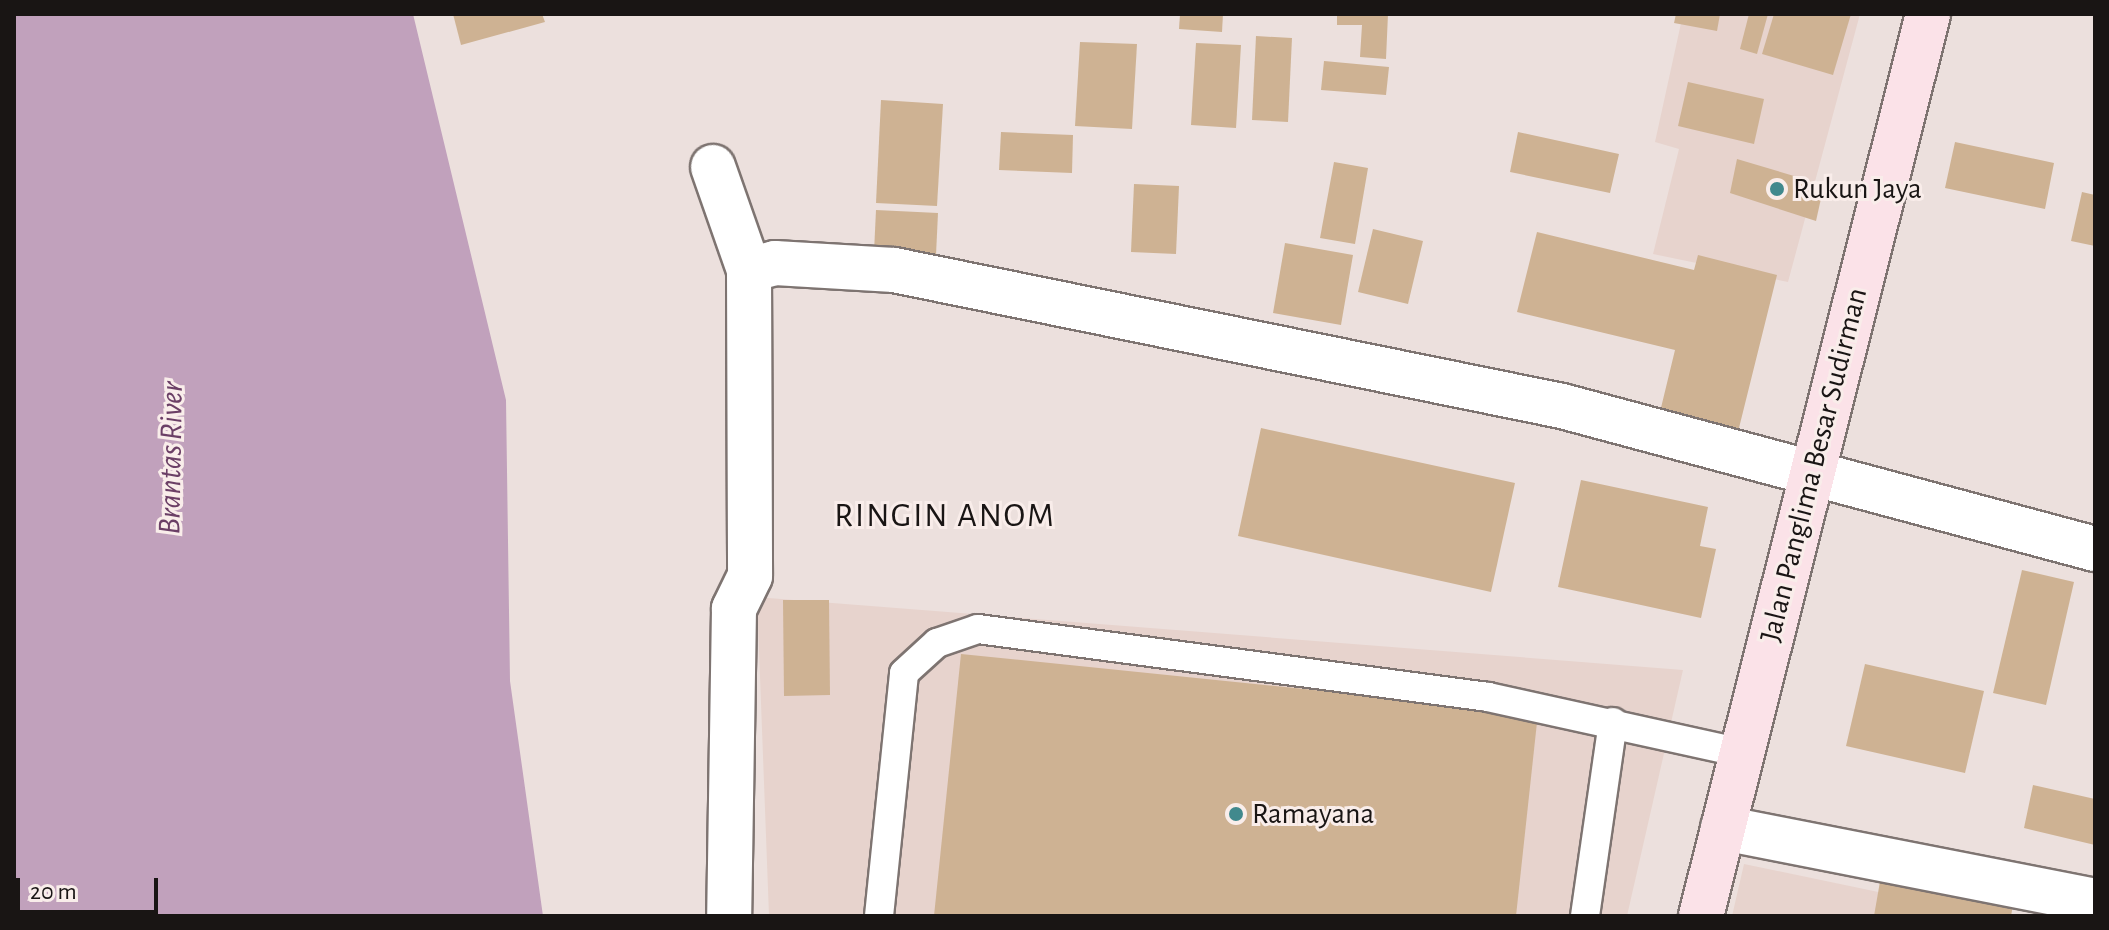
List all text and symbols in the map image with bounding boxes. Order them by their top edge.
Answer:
place label: Rukun Jaya [1793,171,1922,207]
marker: Rukun Jaya [1768,180,1786,198]
street label: Jalan Panglima Besar Sudirman [1753,284,1875,646]
water label: Brantas River [150,381,192,535]
district label: RINGIN ANOM [834,497,1056,537]
place label: Ramayana [1252,796,1374,832]
marker: Ramayana [1227,805,1245,823]
scale bar [20,862,162,912]
text: 20 m [30,880,77,904]

